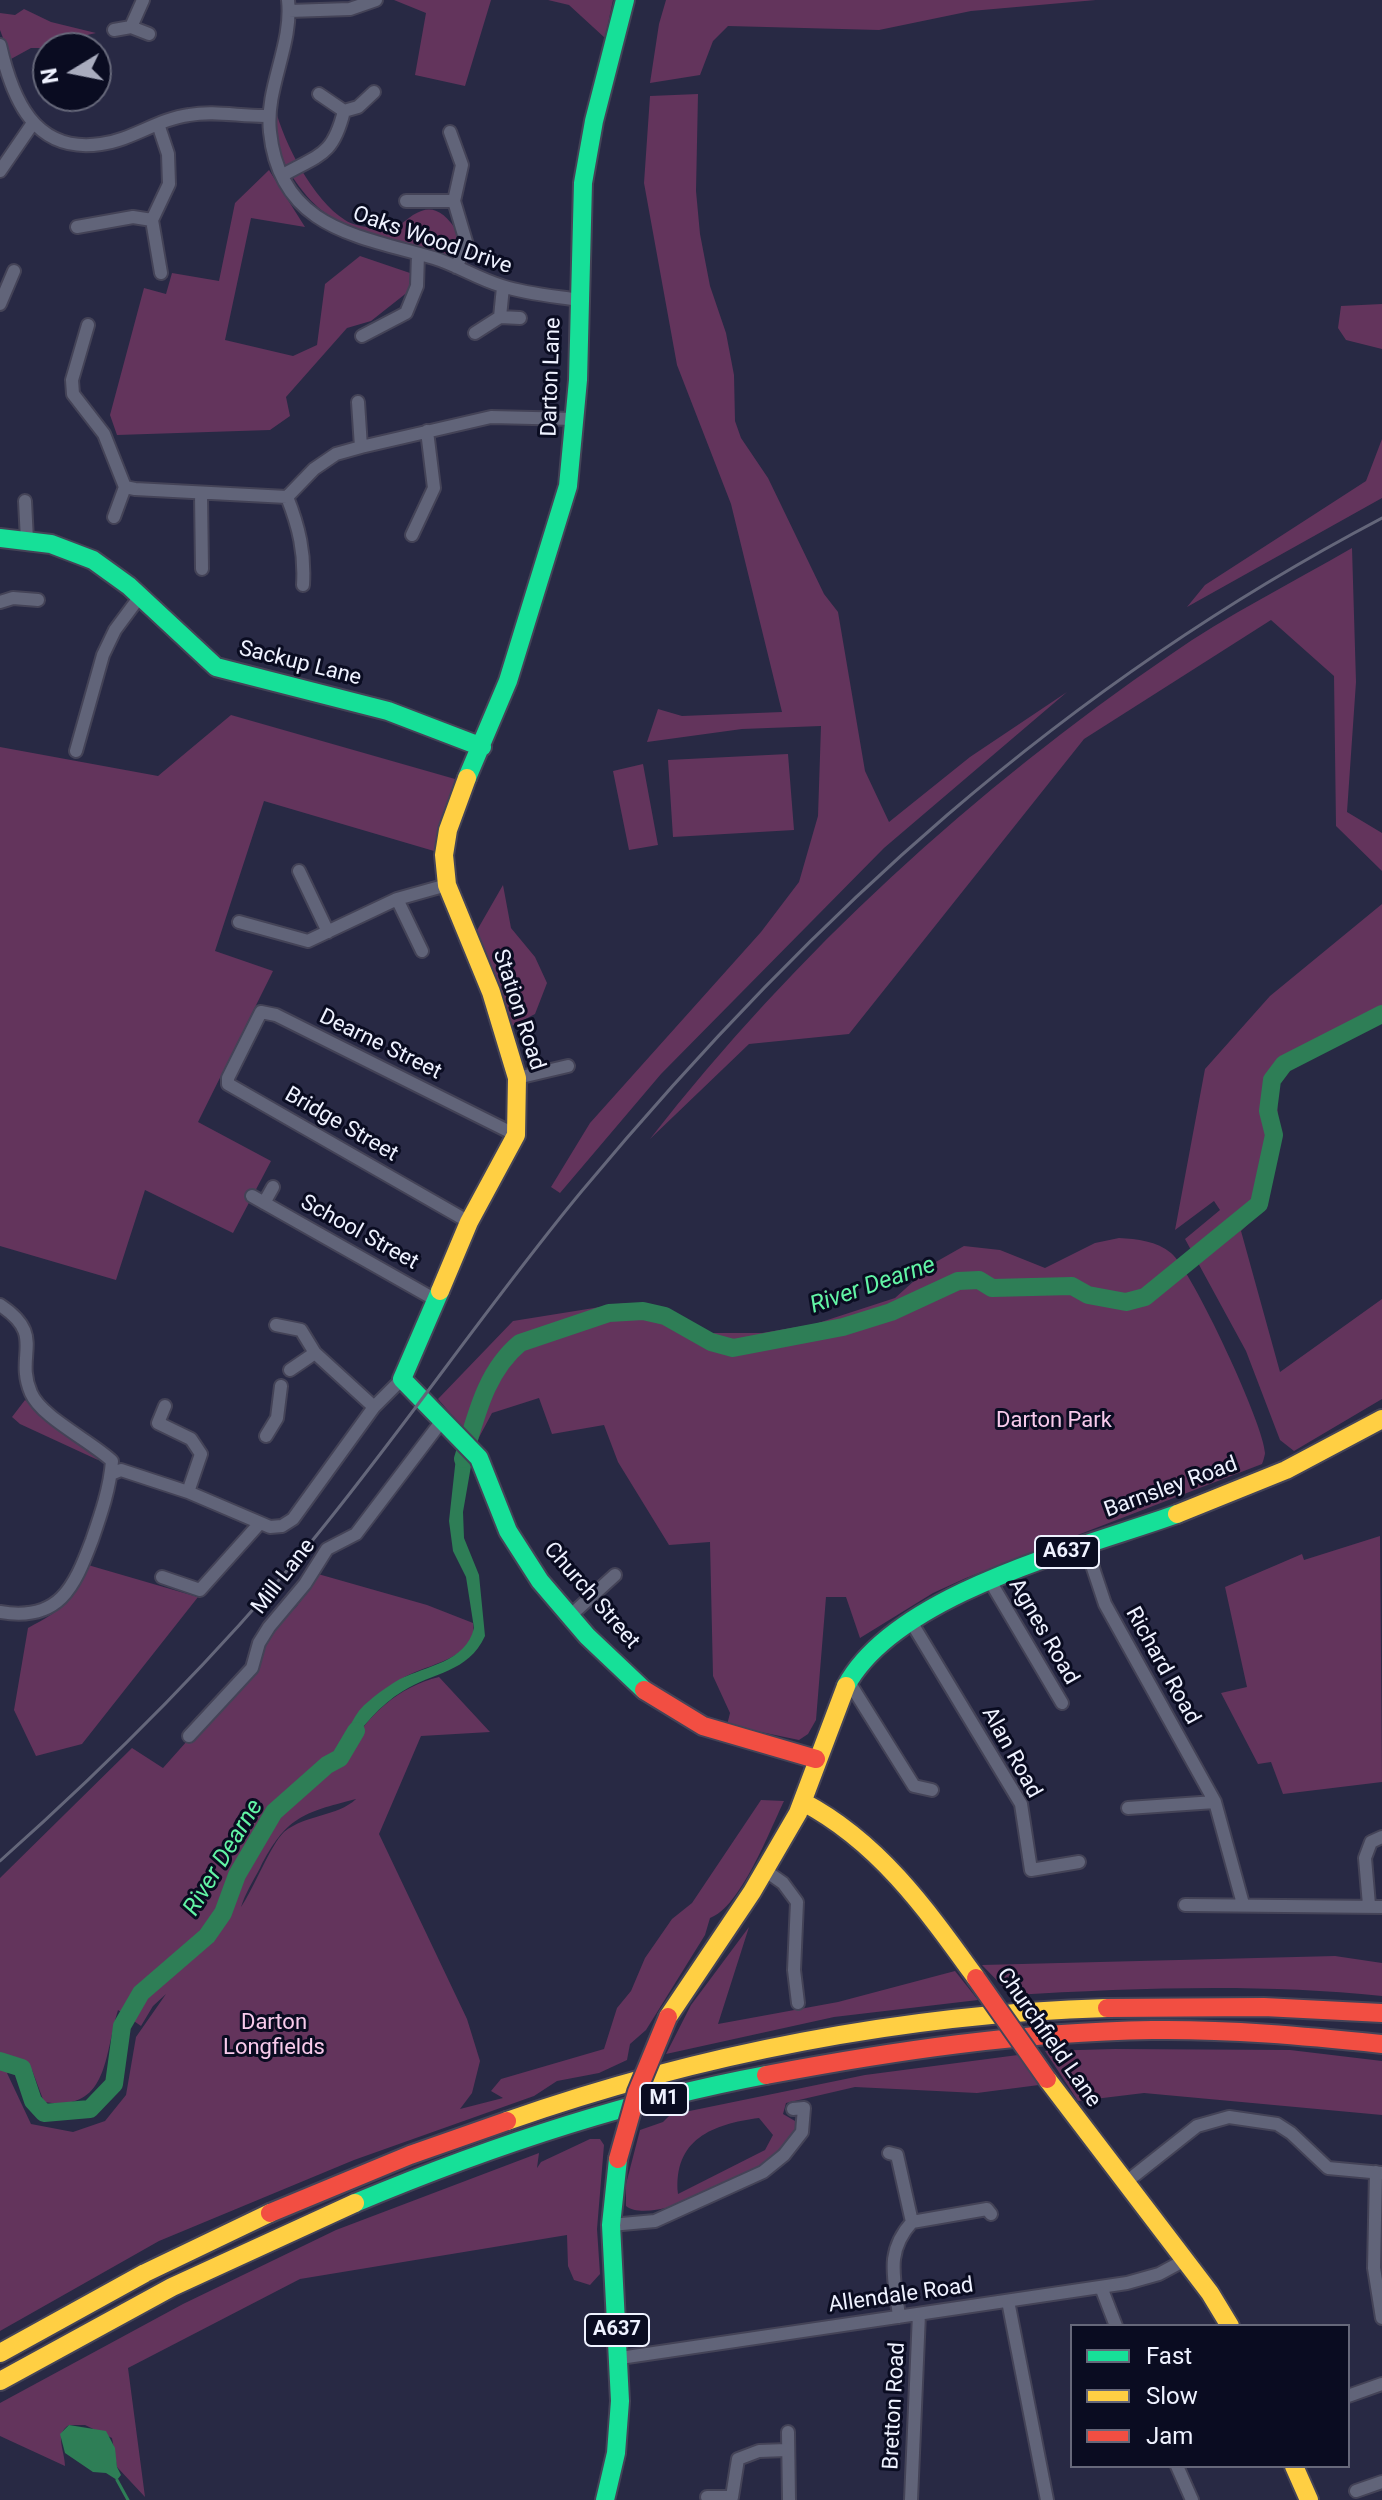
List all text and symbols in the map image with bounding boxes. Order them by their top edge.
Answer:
north arrow [32,32,112,112]
text: N [36,66,64,86]
street label: Oaks Wood Drive [349,201,515,281]
street label: Darton Lane [537,317,567,437]
street label: Sackup Lane [236,636,364,692]
street label: Station Road [486,946,550,1074]
street label: Dearne Street [315,1004,445,1086]
street label: Bridge Street [280,1082,402,1168]
street label: School Street [295,1190,423,1276]
water label: River Dearne [807,1251,939,1321]
park label: Darton Park [996,1408,1112,1434]
street label: Barnsley Road [1101,1452,1241,1524]
street label: Mill Lane [246,1534,322,1620]
road number: A637 [1035,1536,1099,1568]
street label: Church Street [537,1537,645,1655]
street label: Agnes Road [1002,1574,1084,1690]
street label: Richard Road [1119,1603,1205,1729]
street label: Alan Road [975,1703,1047,1803]
water label: River Dearne [178,1795,270,1921]
street label: Churchfield Lane [990,1963,1106,2113]
park label: Darton Longfields [223,2010,325,2062]
road number: M1 [640,2083,688,2115]
street label: Allendale Road [827,2273,975,2319]
road number: A637 [585,2314,649,2346]
legend [1070,2324,1350,2468]
street label: Bretton Road [878,2342,912,2470]
text: Fast [1146,2342,1192,2370]
text: Slow [1146,2382,1198,2410]
text: Jam [1146,2422,1193,2450]

